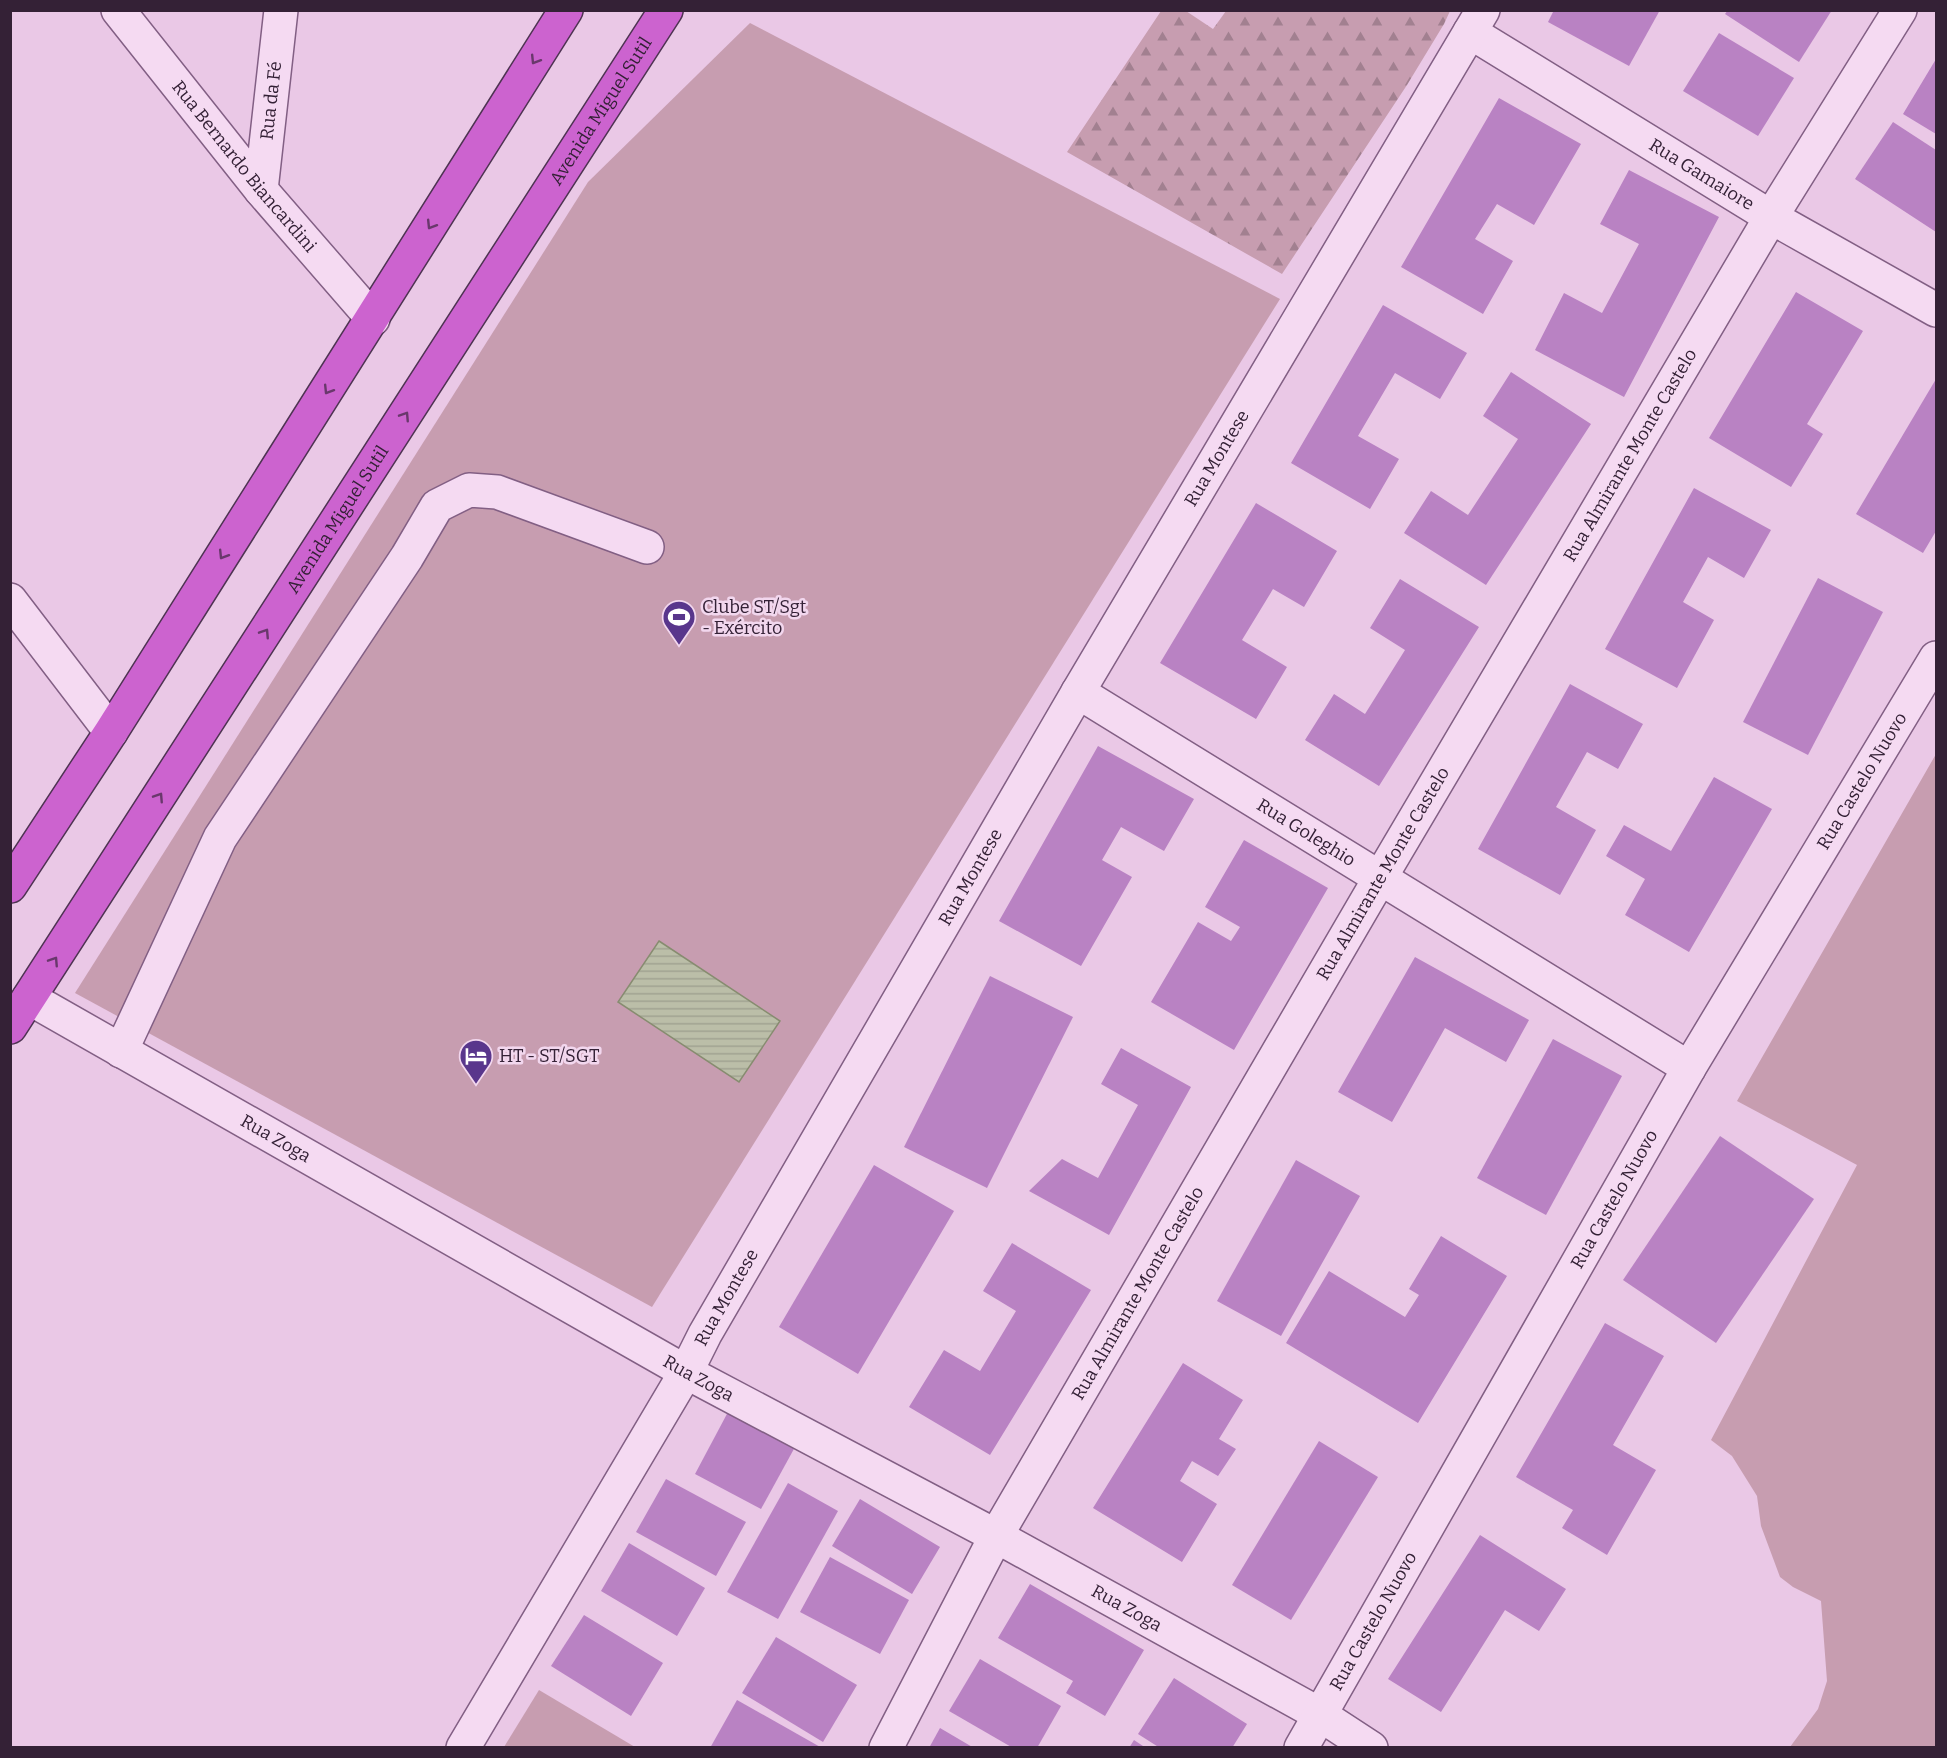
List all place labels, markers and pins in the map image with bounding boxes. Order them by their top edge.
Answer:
place label: Clube ST/Sgt - Exército [702,596,807,639]
sports icon: Clube ST/Sgt - Exército [661,599,697,646]
hotel icon: HT - ST/SGT [458,1038,494,1085]
place label: HT - ST/SGT [499,1045,600,1067]

